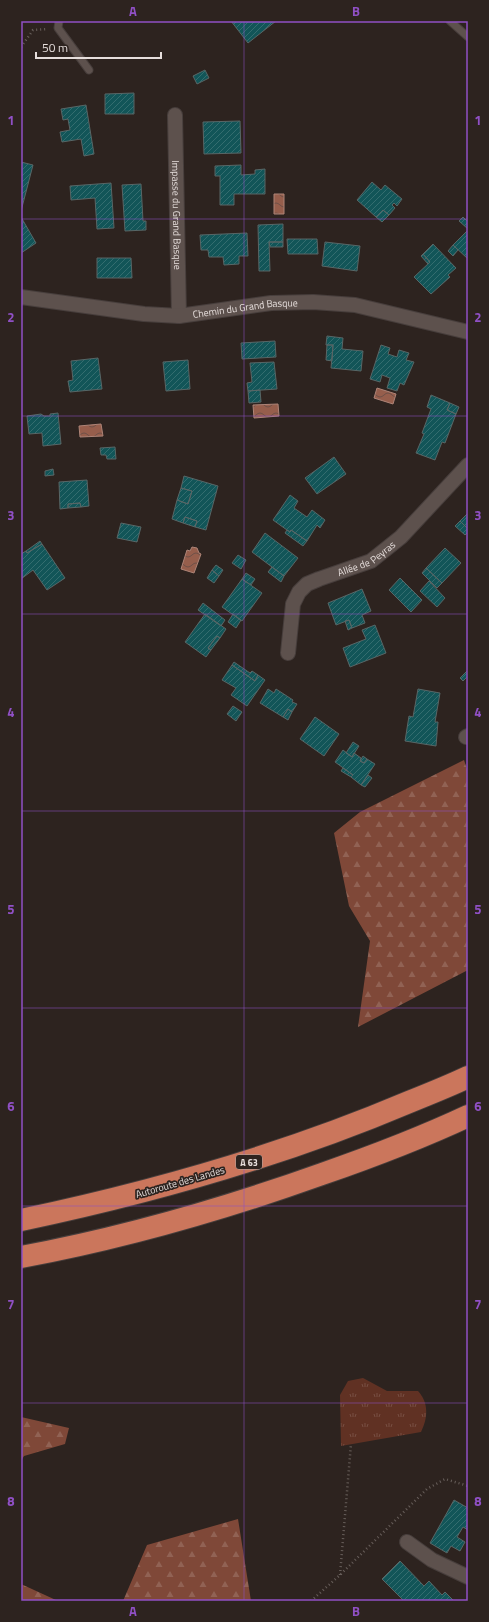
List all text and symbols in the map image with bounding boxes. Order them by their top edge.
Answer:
text: A [129,1,137,21]
text: B [352,1,360,21]
scale bar [36,34,161,60]
text: 50 m [42,38,68,57]
text: 1 [7,110,15,130]
text: 1 [474,110,482,130]
street label: Impasse du Grand Basque [168,160,186,270]
street label: Chemin du Grand Basque [192,295,298,321]
text: 2 [7,307,15,327]
text: 2 [474,307,482,327]
text: 3 [7,505,15,525]
text: 3 [474,505,482,525]
street label: Allée de Peyras [335,537,399,580]
text: 4 [7,702,15,722]
text: 4 [474,702,482,722]
text: 5 [7,899,15,919]
text: 5 [474,899,482,919]
text: 6 [7,1096,15,1116]
text: 6 [474,1096,482,1116]
road number: A 63 [236,1155,262,1169]
street label: Autoroute des Landes [134,1162,227,1202]
text: 7 [7,1294,15,1314]
text: 7 [474,1294,482,1314]
text: 8 [7,1491,15,1511]
text: 8 [474,1491,482,1511]
text: A [129,1601,137,1621]
text: B [352,1601,360,1621]

